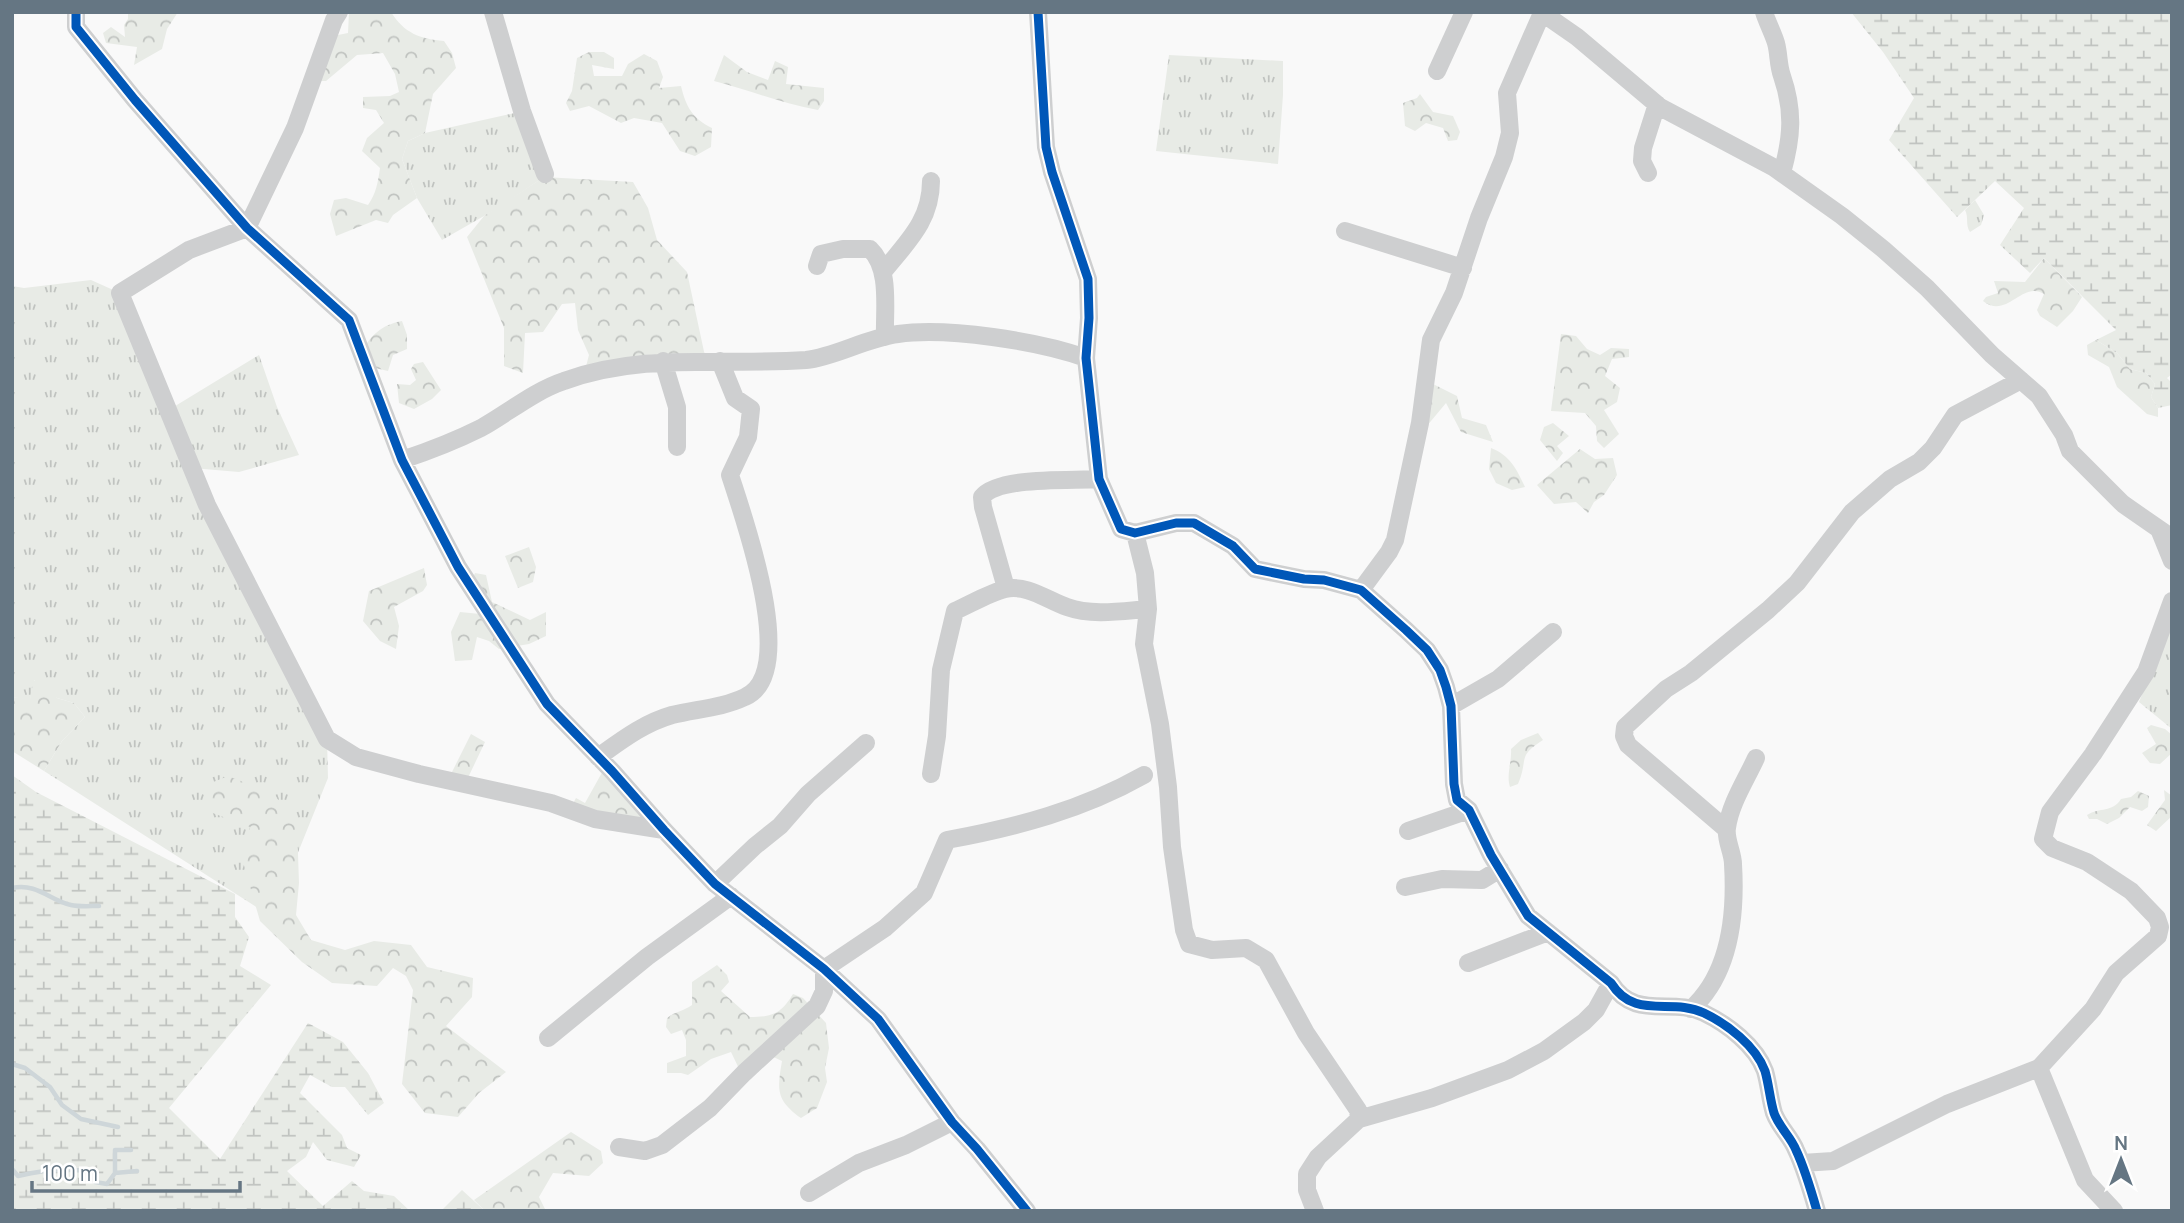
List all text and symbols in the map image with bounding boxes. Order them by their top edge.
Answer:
north arrow [2086,1125,2156,1195]
text: N [2114,1130,2128,1156]
scale bar [32,1150,240,1194]
text: 100 m [42,1159,98,1187]

